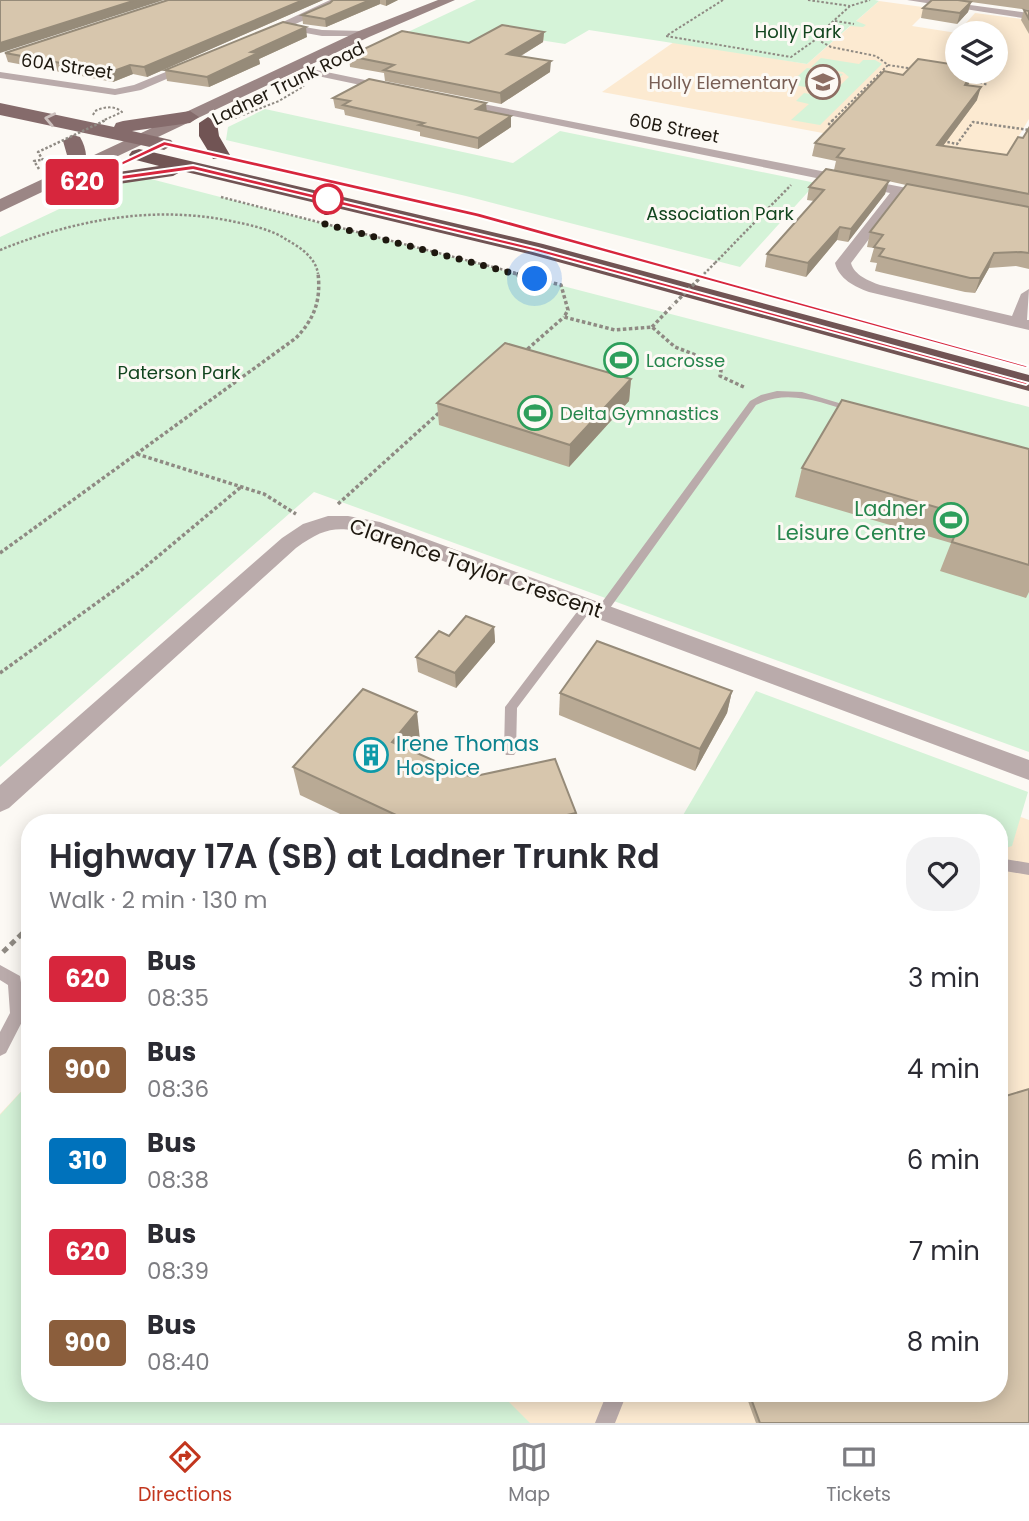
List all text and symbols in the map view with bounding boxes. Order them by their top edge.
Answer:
park label: Holly Park [755,19,842,44]
map controls [945,21,1008,84]
button: layers [945,21,1008,84]
street label: Ladner Trunk Road [208,35,368,131]
street label: 60A Street [20,47,114,85]
school or university icon: Holly Elementary [804,63,842,101]
place label: Holly Elementary [649,70,798,95]
street label: 60B Street [627,107,721,149]
one-way arrow [44,113,56,128]
line badge: 620 [42,159,122,205]
text: 620 [60,165,104,198]
unlabelled marker [313,184,343,214]
park label: Association Park [646,201,794,226]
your location [517,261,552,296]
sports icon: Lacrosse [602,341,640,379]
place label: Lacrosse [646,348,725,373]
park label: Paterson Park [118,360,241,385]
sports icon: Delta Gymnastics [516,394,554,432]
place label: Delta Gymnastics [560,401,719,426]
place label: Ladner Leisure Centre [777,494,926,547]
sports icon: Ladner Leisure Centre [932,501,970,539]
street label: Clarence Taylor Crescent [346,511,606,625]
place label: Irene Thomas Hospice [396,729,539,782]
building icon: Irene Thomas Hospice [352,736,390,774]
text: Highway 17A (SB) at Ladner Trunk Rd [49,833,660,880]
button: heart [906,837,980,911]
text: Walk · 2 min · 130 m [49,884,267,916]
text: Bus [147,943,196,979]
text: 3 min [908,960,980,996]
text: 620 [65,962,110,995]
text: 08:35 [147,982,209,1014]
text: Bus [147,1034,196,1070]
text: 4 min [907,1051,980,1087]
text: 900 [64,1053,111,1086]
text: 08:36 [147,1073,209,1105]
text: Bus [147,1125,196,1161]
text: 6 min [907,1142,980,1178]
text: 310 [68,1144,107,1177]
text: 08:38 [147,1164,209,1196]
text: Bus [147,1216,196,1252]
text: 7 min [909,1233,980,1269]
text: 620 [65,1235,110,1268]
text: 08:39 [147,1255,209,1287]
text: Bus [147,1307,196,1343]
text: 8 min [907,1324,980,1360]
text: 900 [64,1326,111,1359]
text: 08:40 [147,1346,210,1378]
tab: Directions [138,1438,232,1509]
tab: Map [508,1438,550,1509]
tab: Tickets [826,1438,891,1509]

